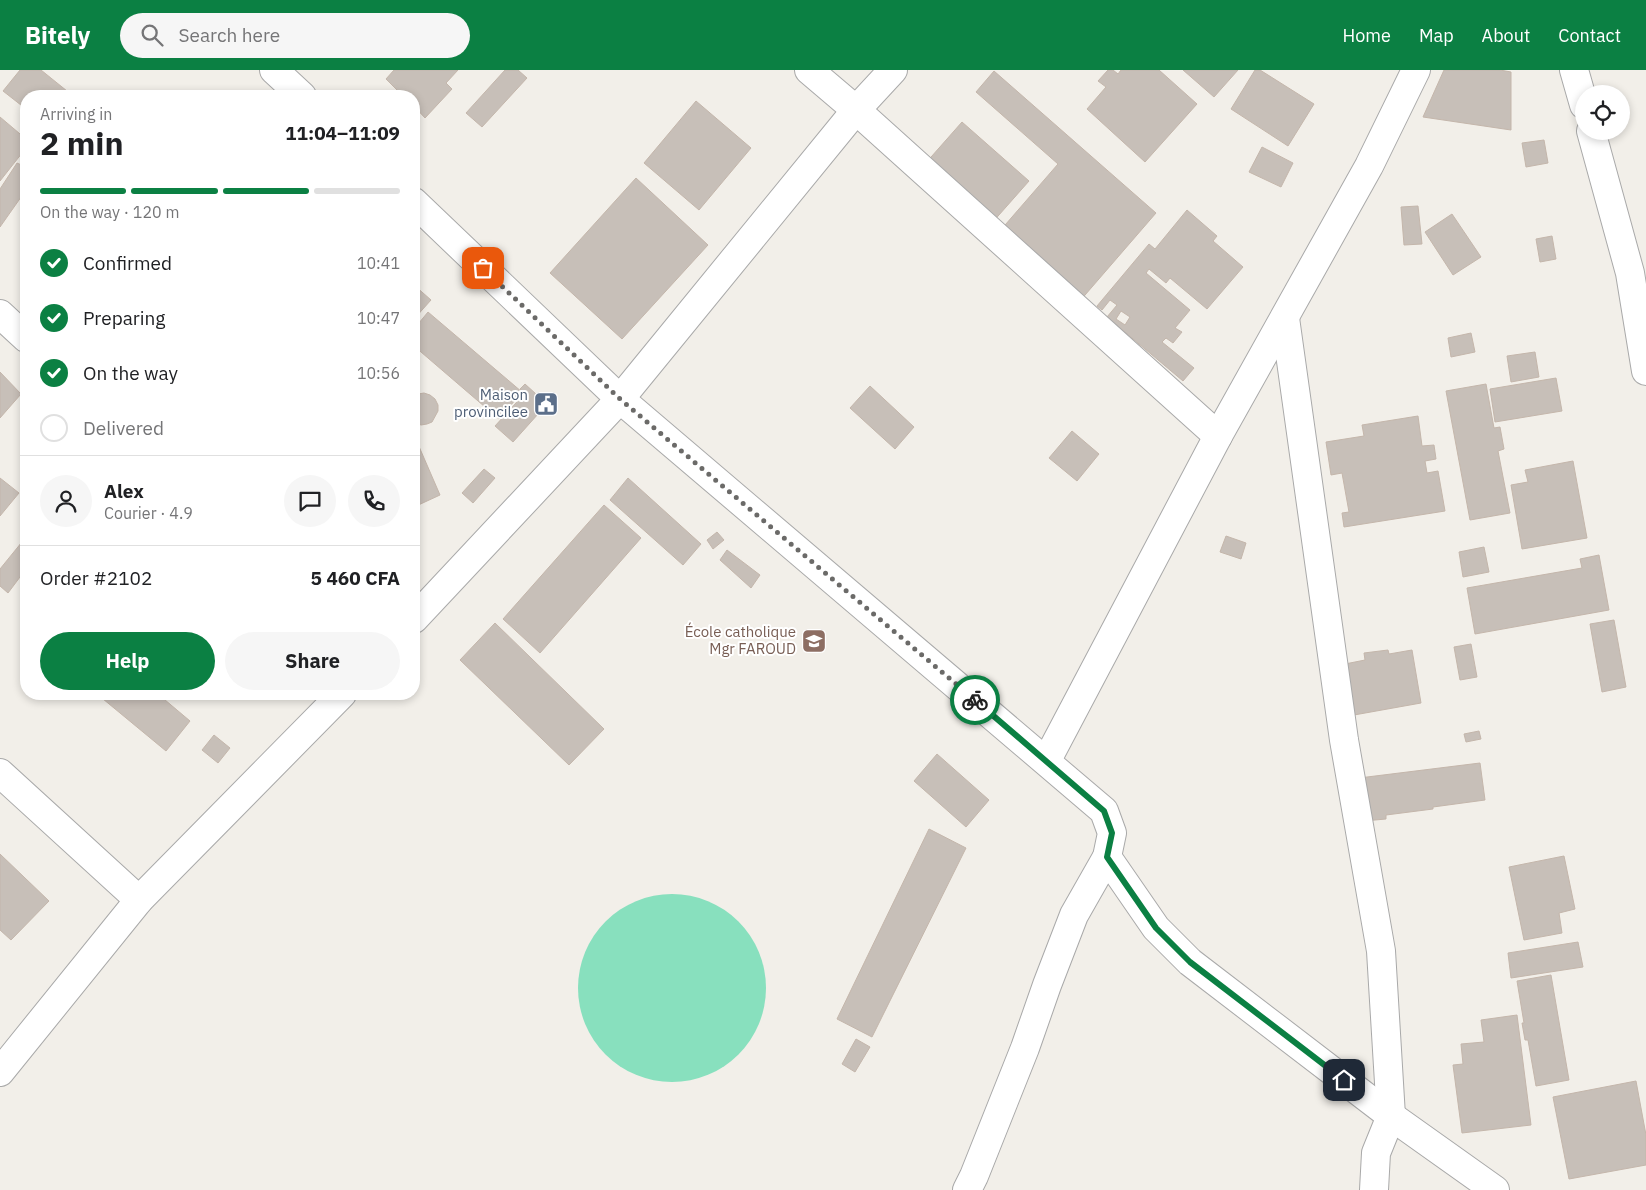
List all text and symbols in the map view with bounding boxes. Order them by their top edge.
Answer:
search box [120,13,470,58]
text: Bitely [25,19,90,51]
icon: search [138,21,166,49]
text: Search here [178,23,280,47]
text: Home [1343,24,1391,47]
text: Map [1419,24,1454,47]
text: About [1482,24,1530,47]
text: Contact [1558,24,1621,47]
map controls [1575,85,1630,140]
button: locate [1575,85,1630,140]
text: Arriving in [40,104,112,124]
text: 11:04–11:09 [285,121,400,145]
text: 2 min [40,122,124,164]
text: On the way · 120 m [40,202,179,222]
pin [462,247,504,289]
icon: check [40,249,68,277]
text: Confirmed [83,251,172,275]
text: 10:41 [357,253,400,273]
icon: bag [469,254,497,282]
icon: check [40,304,68,332]
text: Preparing [83,306,165,330]
text: 10:47 [357,308,400,328]
icon: check [40,359,68,387]
text: On the way [83,361,178,385]
text: 10:56 [357,363,400,383]
place label: Maison provincilee [454,385,528,421]
public building icon: Maison provincilee [533,391,559,417]
text: Delivered [83,416,164,440]
button: person [40,475,92,527]
button: chat [284,475,336,527]
button: phone [348,475,400,527]
text: Alex [104,479,144,503]
text: Courier · 4.9 [104,503,193,523]
text: Order #2102 [40,566,152,590]
text: 5 460 CFA [311,566,400,590]
place label: École catholique Mgr FAROUD [685,622,796,658]
school or university icon: École catholique Mgr FAROUD [801,628,827,654]
button: Help [40,632,215,690]
button: Share [225,632,400,690]
courier [950,675,1000,725]
icon: bike [961,686,989,714]
pin [1323,1059,1365,1101]
icon: home [1330,1066,1358,1094]

